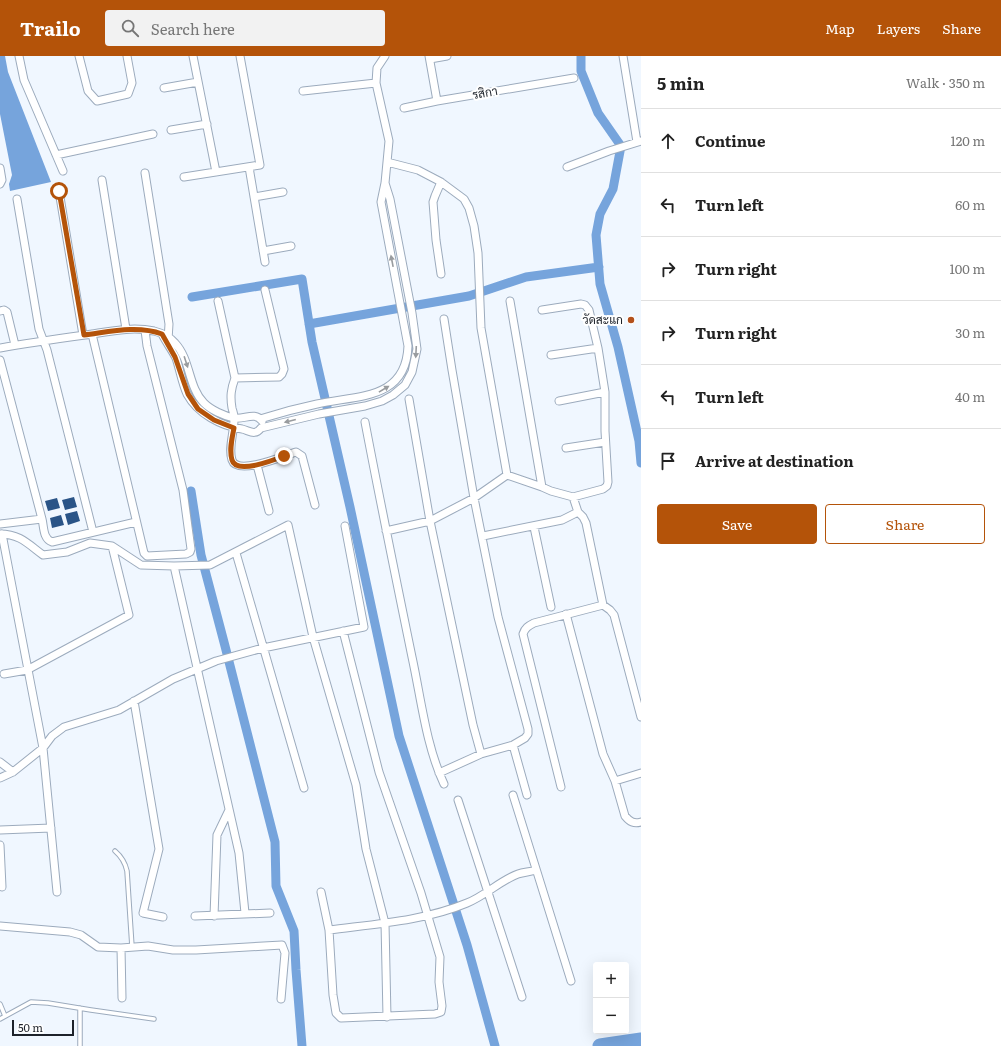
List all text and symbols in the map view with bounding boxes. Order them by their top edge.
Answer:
search box [105,10,385,46]
text: Trailo [20,14,81,42]
icon: search [119,17,141,39]
text: Search here [151,17,235,40]
text: Map [825,18,855,38]
text: Layers [877,18,920,38]
text: Share [942,18,981,38]
text: 5 min [657,70,705,95]
text: Walk · 350 m [906,73,985,92]
street label: รสิกา [471,81,499,103]
text: Continue [695,129,765,152]
icon: ahead [657,130,679,152]
text: 120 m [950,131,985,150]
route start [50,182,68,200]
text: Turn left [695,193,764,216]
icon: left [657,194,679,216]
text: 60 m [955,195,985,214]
one-way arrow [389,255,395,268]
text: Turn right [695,257,777,280]
icon: right [657,258,679,280]
text: 100 m [949,259,985,278]
place label: วัดสะแก [583,310,623,328]
marker: วัดสะแก [626,315,636,325]
text: Turn right [695,321,777,344]
icon: right [657,322,679,344]
text: 30 m [955,323,985,342]
one-way arrow [413,346,420,358]
one-way arrow [183,357,189,369]
one-way arrow [378,385,390,392]
text: Turn left [695,385,764,408]
icon: left [657,386,679,408]
text: 40 m [955,387,985,406]
one-way arrow [284,419,296,425]
route end [275,447,293,465]
text: Arrive at destination [695,449,854,472]
icon: arrive [657,450,679,472]
button: Save [657,504,817,544]
button: Share [825,504,985,544]
map controls [593,962,629,1034]
button: + [593,962,629,998]
button: − [593,998,629,1034]
scale bar [12,1018,74,1037]
text: 50 m [18,1019,43,1035]

